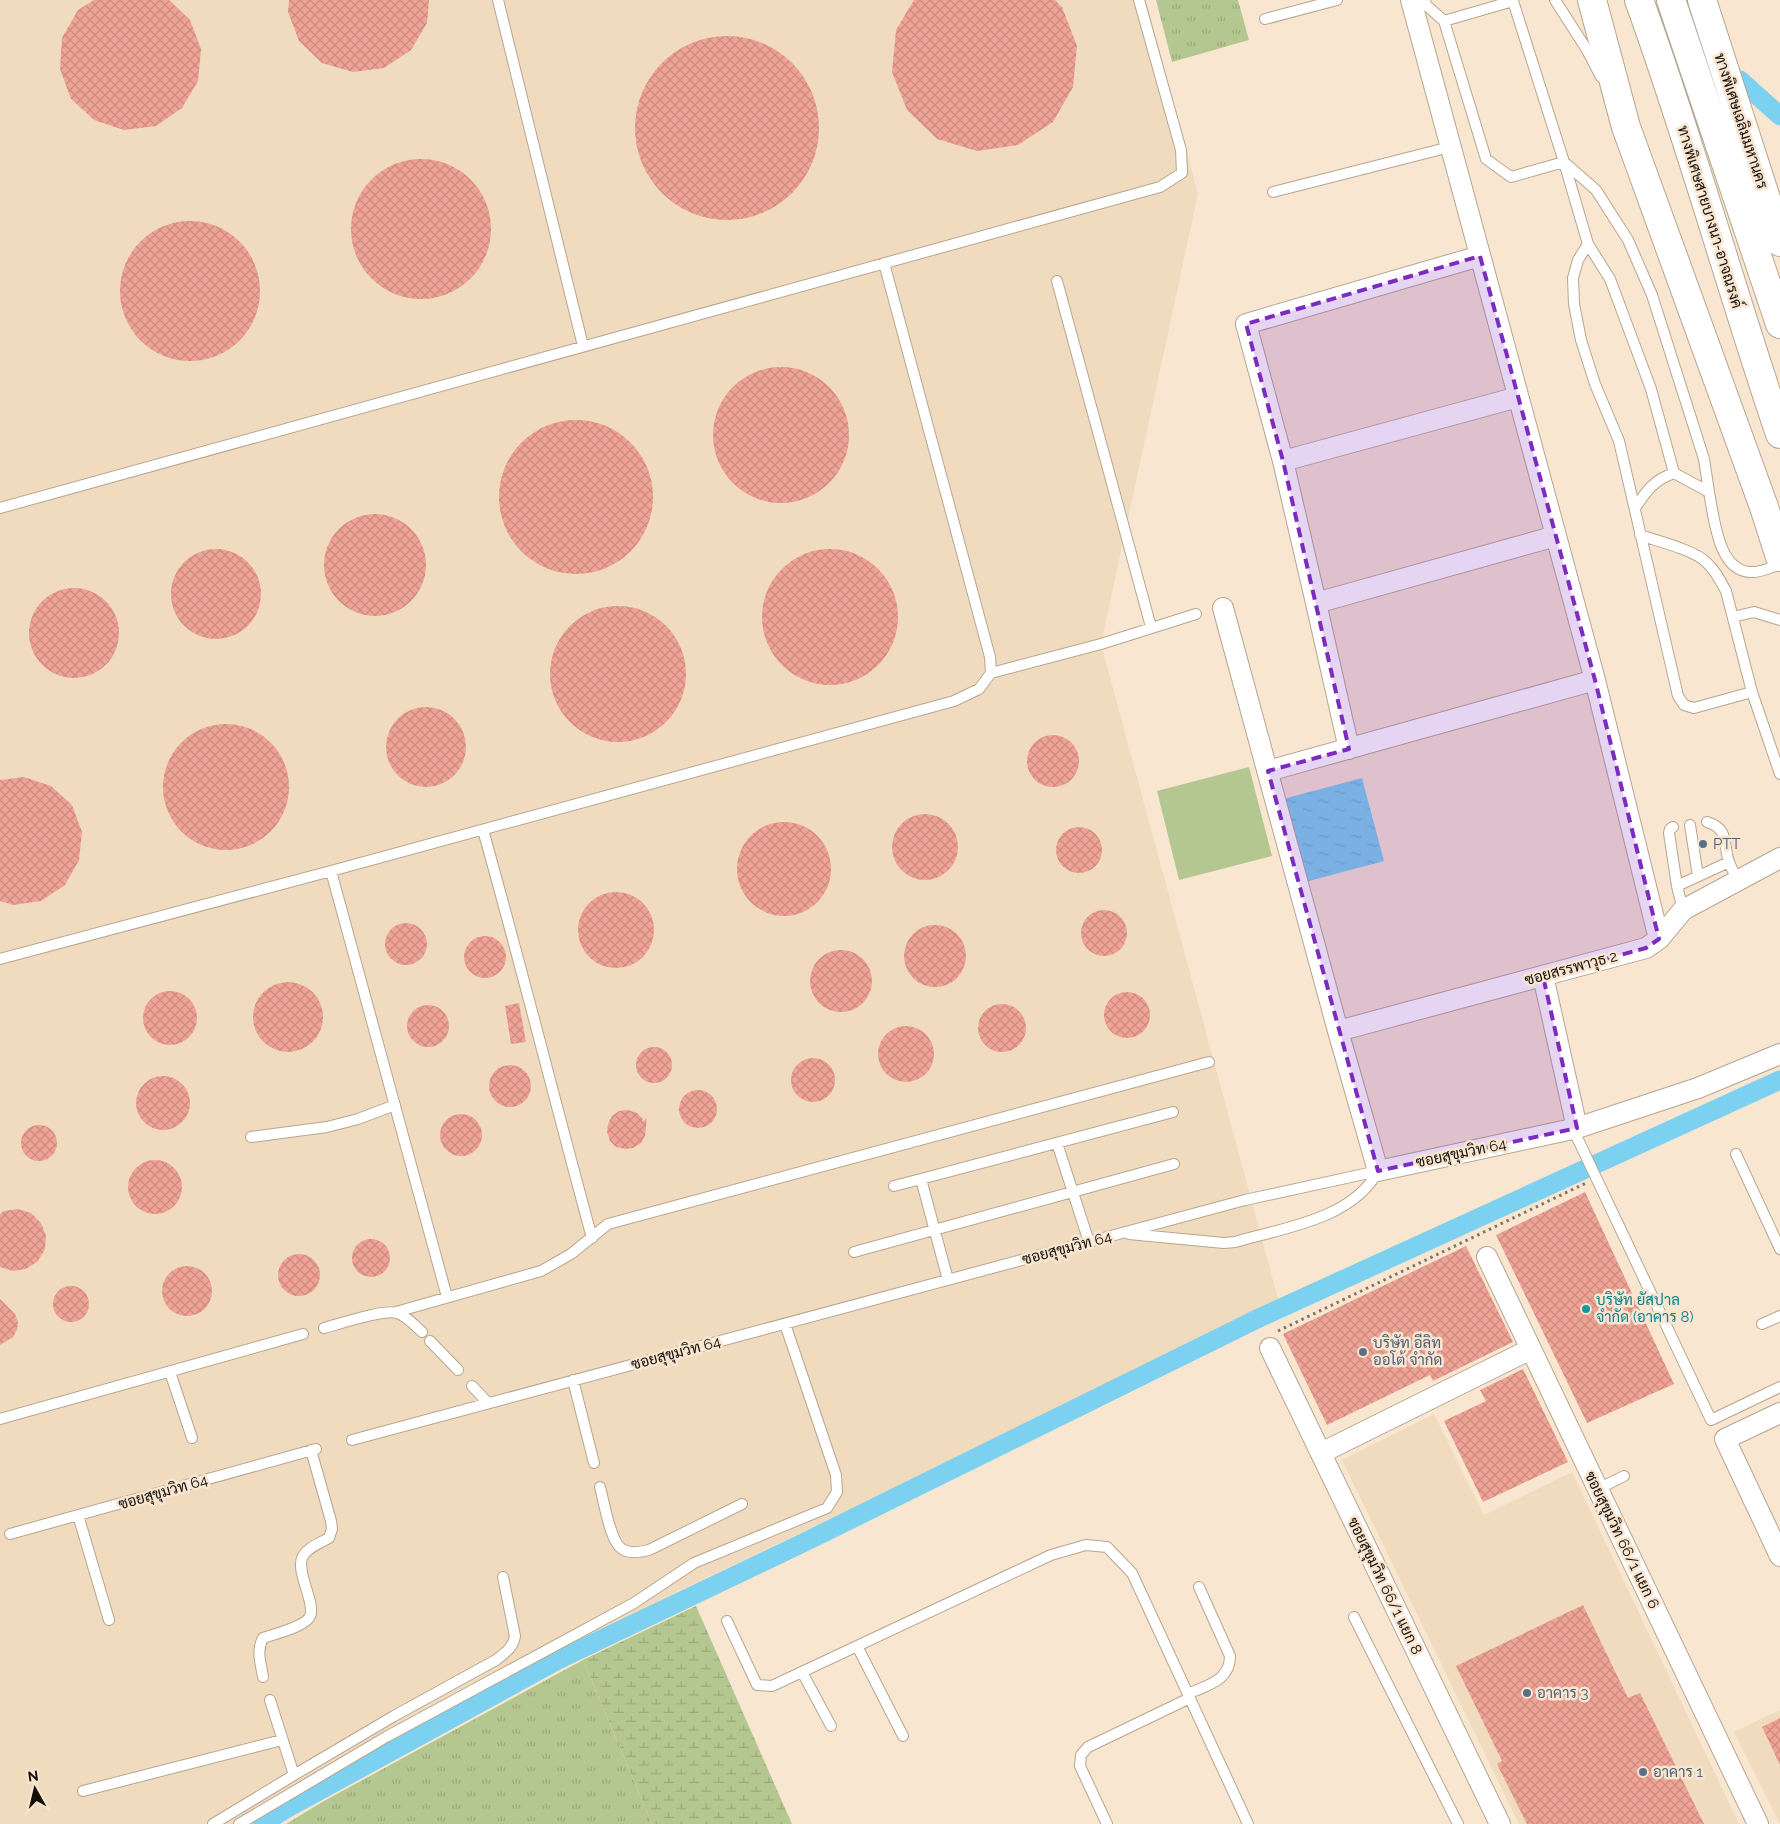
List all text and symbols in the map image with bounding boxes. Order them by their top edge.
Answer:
street label: ทางพิเศษเฉลิมมหานคร [1711,51,1771,191]
street label: ทางพิเศษสายบางนา-อาจณรงค์ [1674,123,1747,311]
place label: PTT [1713,835,1741,853]
marker: PTT [1697,838,1709,850]
street label: ซอยสรรพาวุธ 2 [1523,947,1620,991]
street label: ซอยสุขุมวิท 64 [1414,1135,1508,1173]
street label: ซอยสุขุมวิท 64 [1020,1227,1114,1271]
place label: บริษัท ยัสปาล จำกัด (อาคาร 8) [1596,1291,1693,1326]
marker: บริษัท ยัสปาล จำกัด (อาคาร 8) [1580,1303,1592,1315]
street label: ซอยสุขุมวิท 64 [629,1332,723,1376]
place label: บริษัท อีลิท ออโต้ จำกัด [1373,1333,1442,1369]
marker: บริษัท อีลิท ออโต้ จำกัด [1357,1346,1369,1358]
street label: ซอยสุขุมวิท 66/1 แยก 6 [1579,1468,1663,1613]
street label: ซอยสุขุมวิท 64 [116,1471,210,1515]
street label: ซอยสุขุมวิท 66/1 แยก 8 [1342,1514,1426,1659]
place label: อาคาร 3 [1537,1684,1589,1702]
marker: อาคาร 3 [1521,1687,1533,1699]
place label: อาคาร 1 [1653,1763,1703,1781]
north arrow [10,1764,60,1814]
marker: อาคาร 1 [1637,1766,1649,1778]
text: N [27,1767,40,1785]

